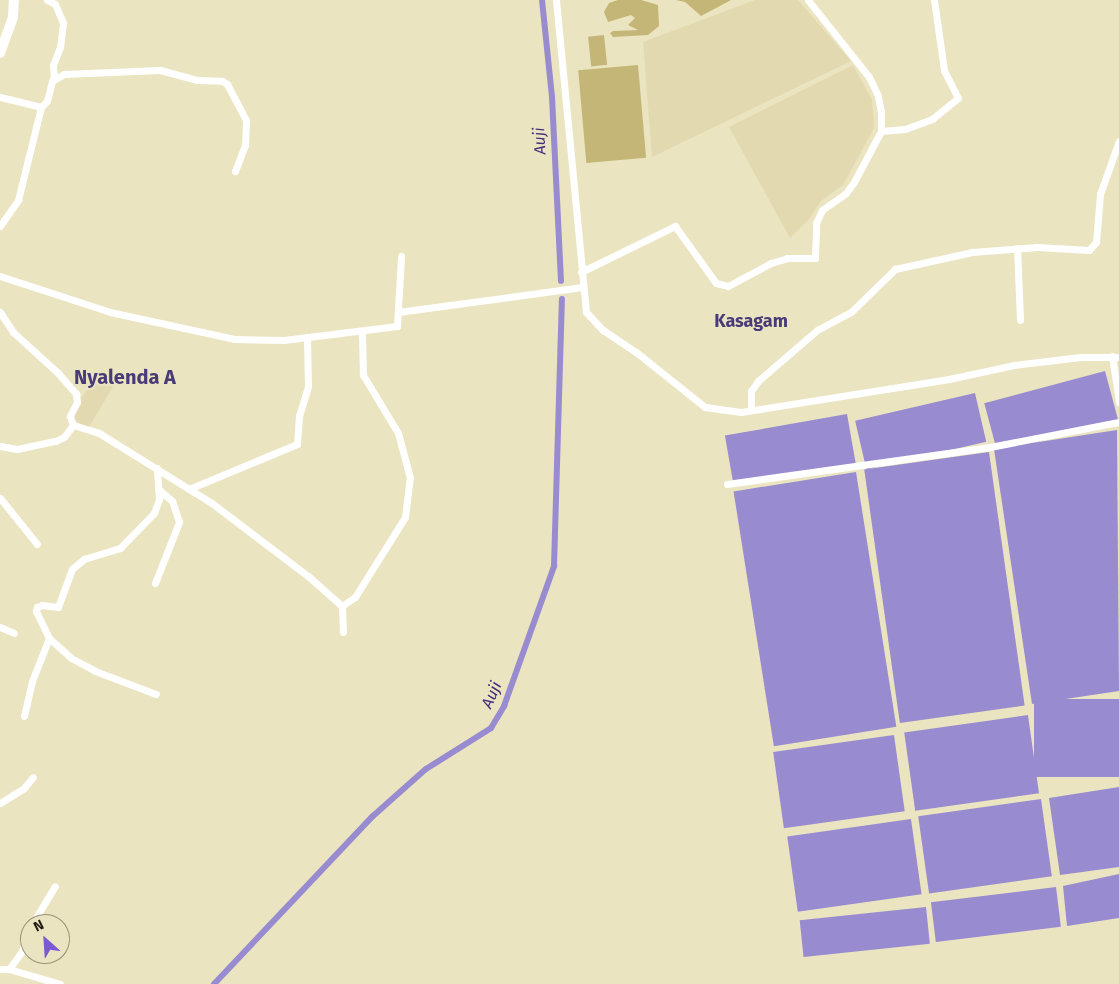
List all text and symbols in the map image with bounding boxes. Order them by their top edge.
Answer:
water label: Auji [530,127,550,155]
district label: Kasagam [714,310,788,332]
district label: Nyalenda A [74,365,176,389]
water label: Auji [478,679,506,711]
north arrow [20,914,70,964]
text: N [31,916,47,936]

